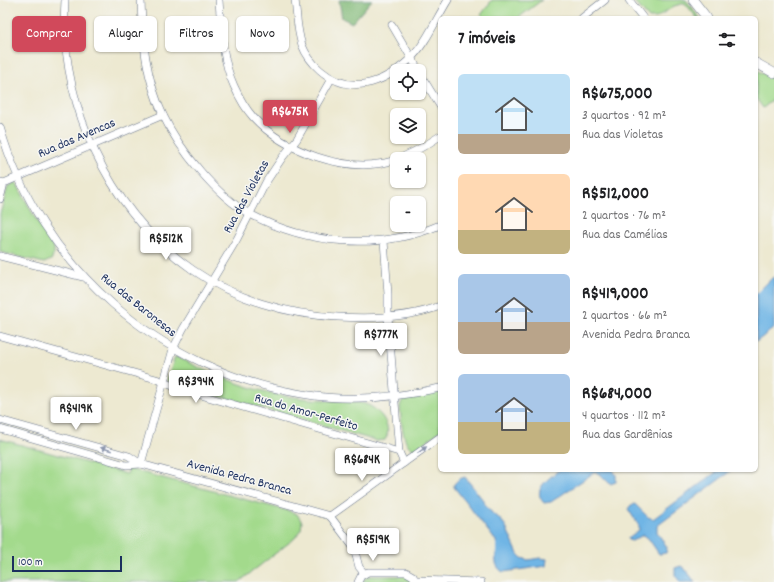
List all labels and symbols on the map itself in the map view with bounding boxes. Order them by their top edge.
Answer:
pin: R$675K [257,100,323,134]
street label: Rua das Avencas [35,114,119,164]
street label: Rua das Violetas [219,157,275,237]
pin: R$512K [133,227,199,261]
street label: Rua das Baronesas [96,269,180,343]
pin: R$777K [348,323,414,357]
pin: R$394K [163,370,229,404]
street label: Rua do Amor-Perfeito [252,389,360,437]
pin: R$419K [43,397,109,431]
one-way arrow [99,446,111,452]
one-way arrow [417,446,427,454]
pin: R$684K [329,448,395,482]
street label: Avenida Pedra Branca [184,455,294,501]
pin: R$519K [340,528,406,562]
scale bar [12,554,122,573]

